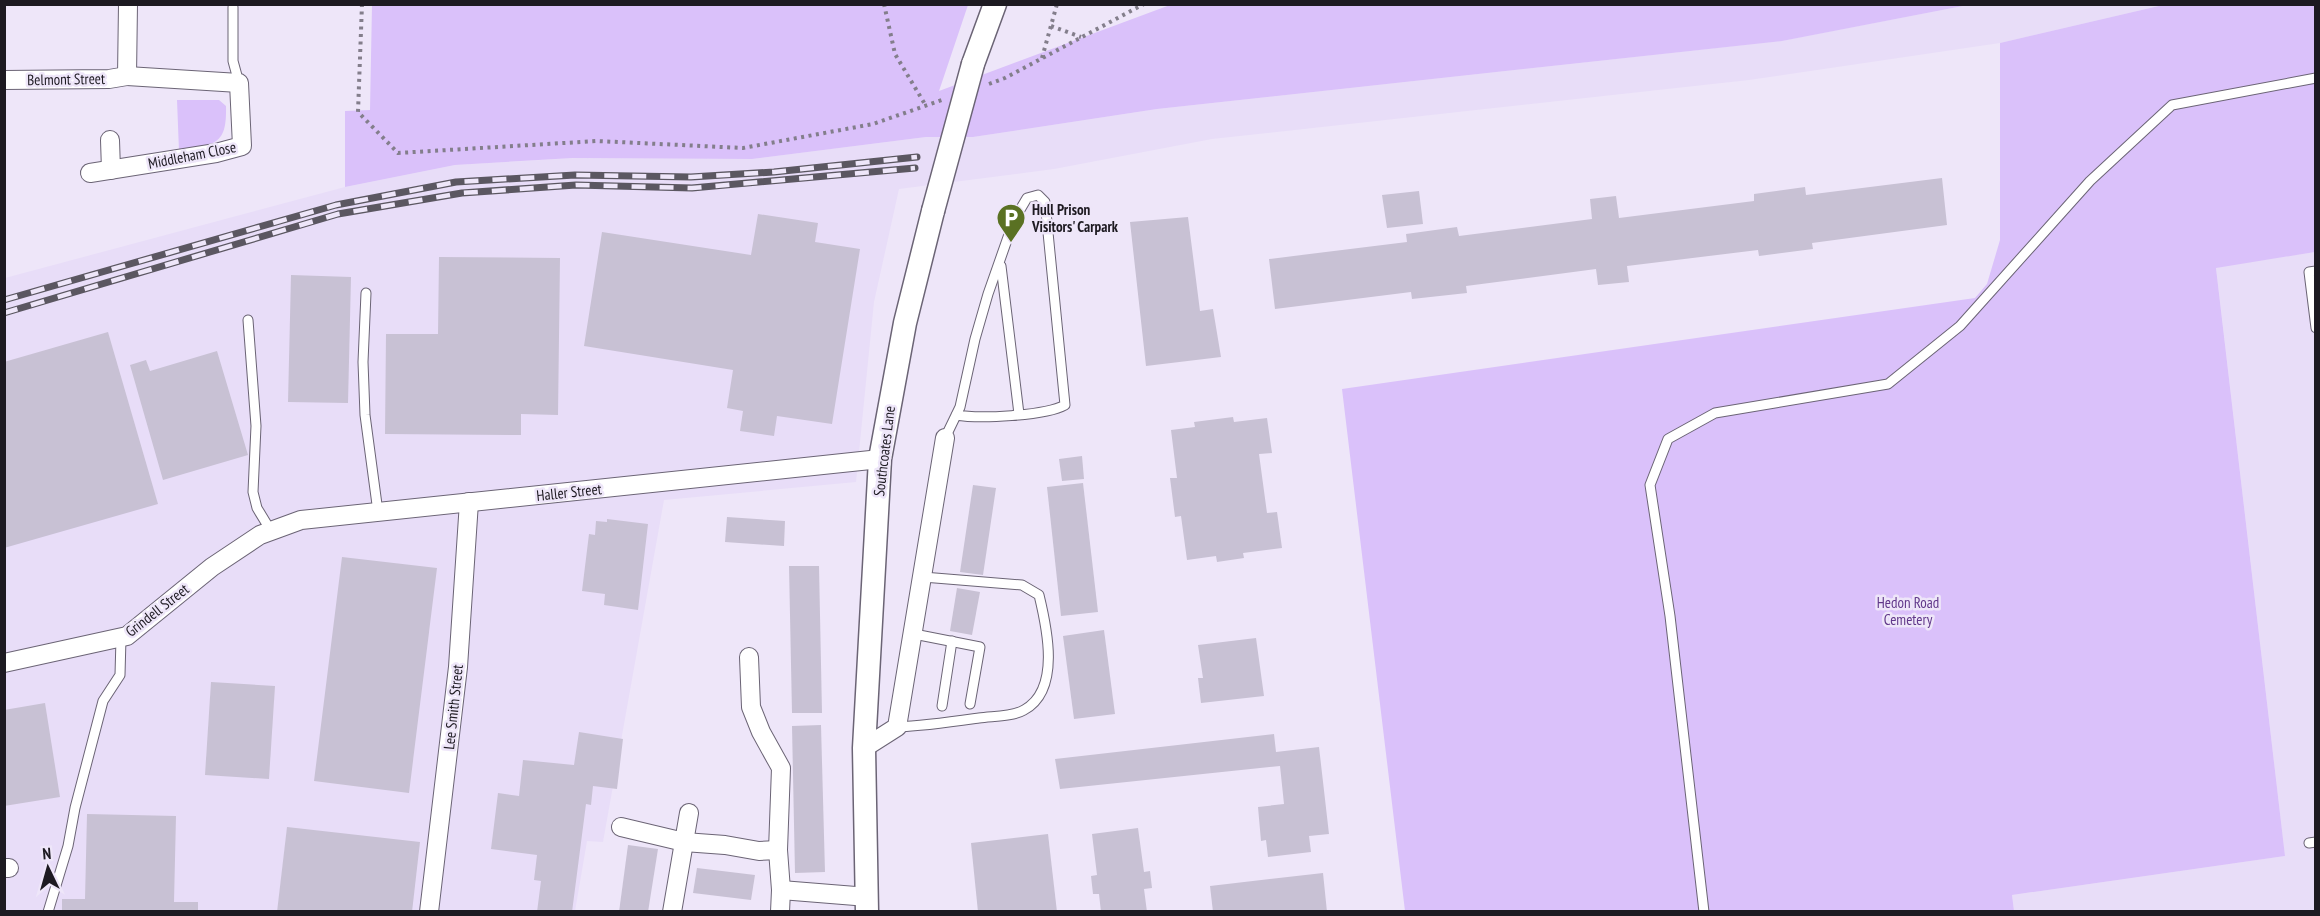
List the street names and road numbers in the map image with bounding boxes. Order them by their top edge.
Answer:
street label: Belmont Street [27,69,105,89]
street label: Middleham Close [146,137,238,173]
street label: Southcoates Lane [869,405,899,497]
street label: Haller Street [535,479,603,505]
street label: Grindell Street [122,579,192,641]
street label: Lee Smith Street [439,664,467,750]

